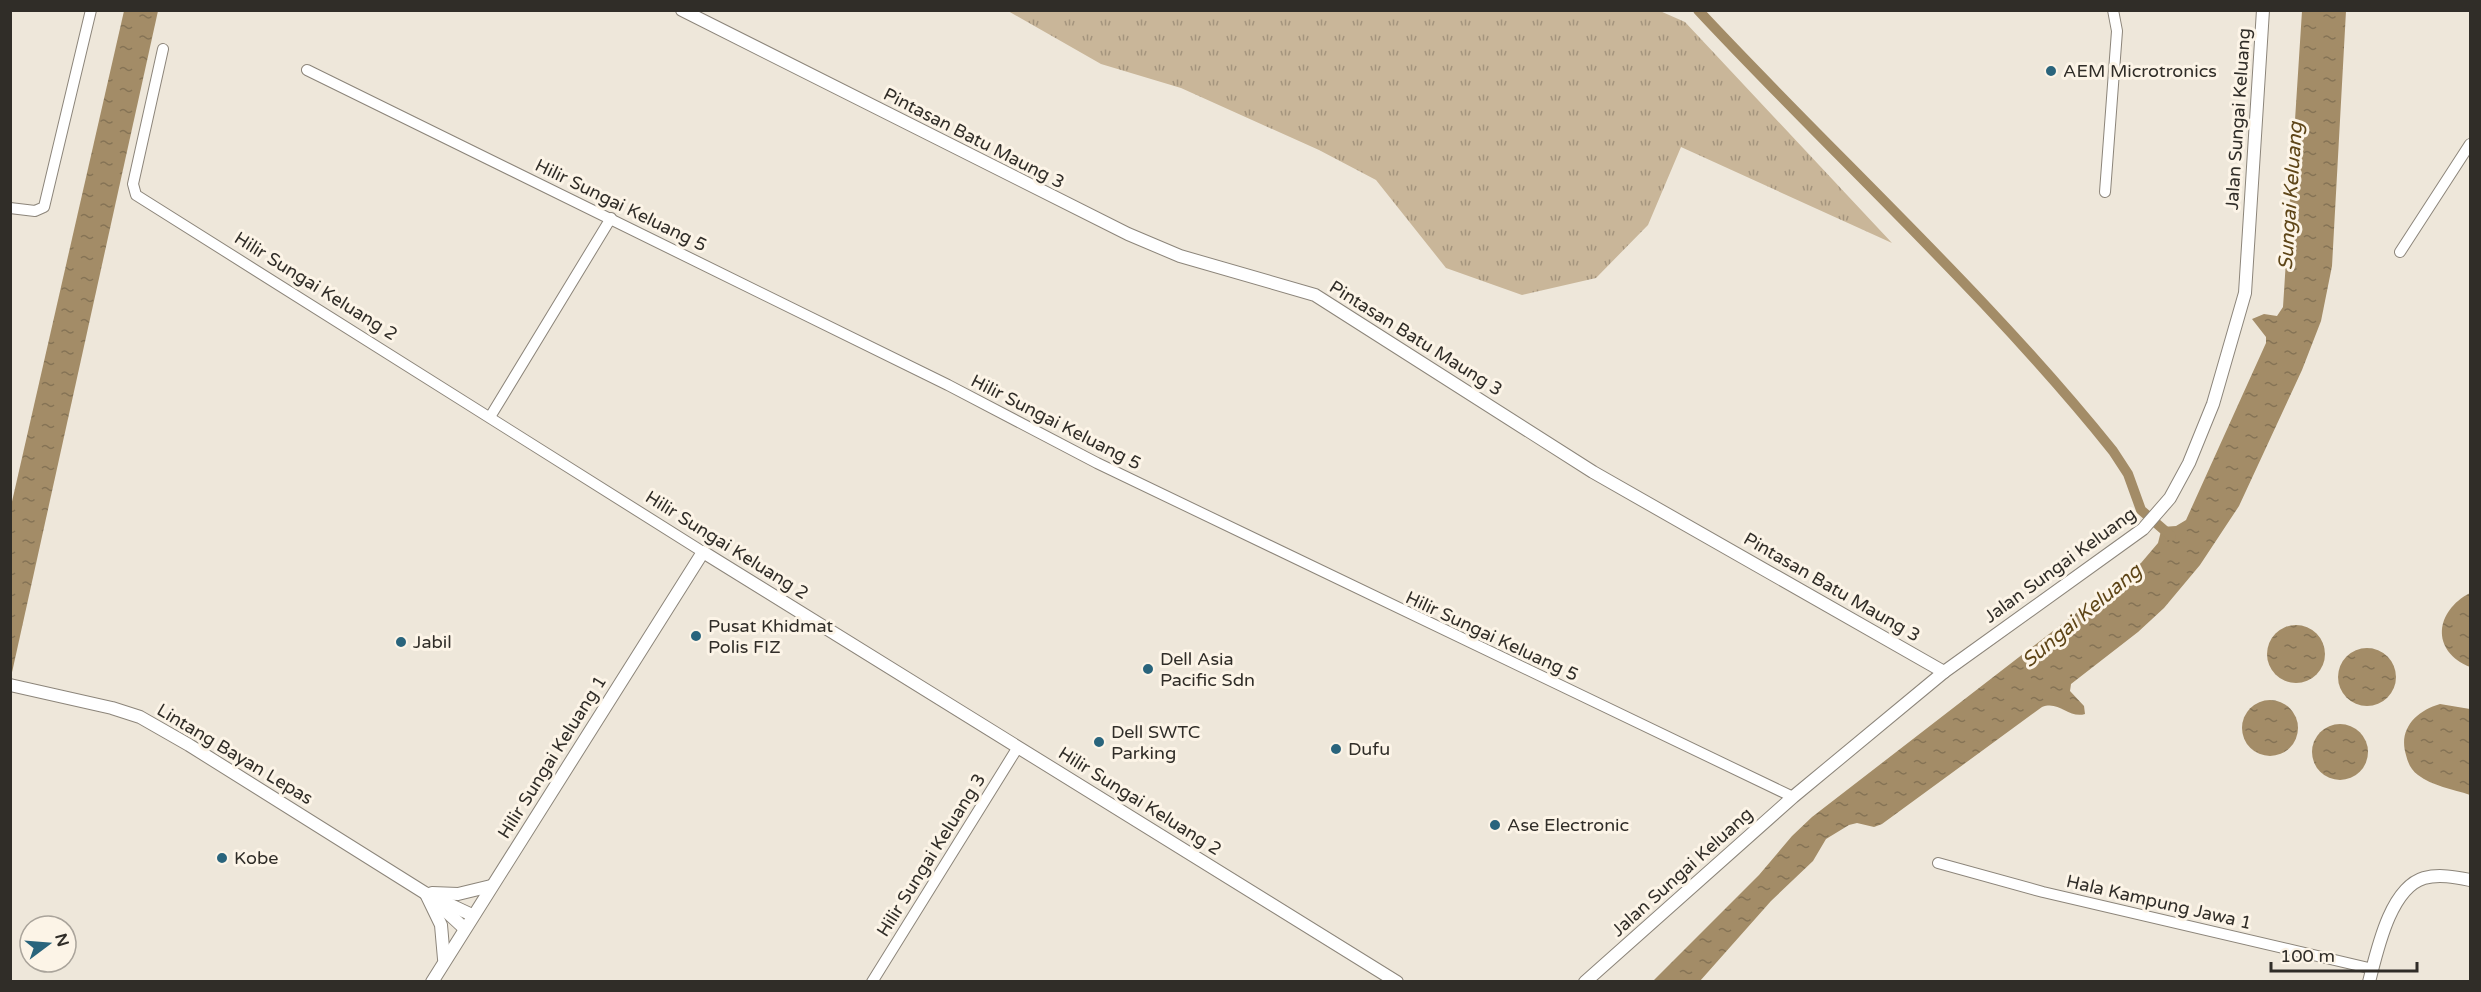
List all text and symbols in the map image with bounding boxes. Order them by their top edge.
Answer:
street label: Jalan Sungai Keluang [2221,27,2255,211]
place label: AEM Microtronics [2063,60,2217,82]
marker: AEM Microtronics [2044,64,2058,78]
street label: Pintasan Batu Maung 3 [880,83,1068,193]
water label: Sungai Keluang [2274,120,2308,271]
street label: Hilir Sungai Keluang 5 [532,154,710,256]
street label: Hilir Sungai Keluang 2 [230,227,402,345]
street label: Pintasan Batu Maung 3 [1325,276,1507,400]
street label: Hilir Sungai Keluang 5 [967,370,1145,474]
street label: Hilir Sungai Keluang 2 [641,486,813,604]
street label: Jalan Sungai Keluang [1980,503,2140,627]
street label: Pintasan Batu Maung 3 [1740,527,1924,647]
water label: Sungai Keluang [2017,559,2147,673]
street label: Hilir Sungai Keluang 5 [1402,586,1582,686]
place label: Pusat Khidmat Polis FIZ [708,615,833,658]
marker: Pusat Khidmat Polis FIZ [689,629,703,643]
place label: Jabil [413,631,452,653]
marker: Jabil [394,635,408,649]
place label: Dell Asia Pacific Sdn [1160,648,1255,691]
marker: Dell Asia Pacific Sdn [1141,662,1155,676]
street label: Hilir Sungai Keluang 1 [493,671,611,843]
street label: Lintang Bayan Lepas [153,699,317,809]
place label: Dell SWTC Parking [1111,721,1200,764]
marker: Dell SWTC Parking [1092,735,1106,749]
place label: Dufu [1348,738,1390,760]
street label: Hilir Sungai Keluang 2 [1054,742,1226,860]
marker: Dufu [1329,742,1343,756]
street label: Hilir Sungai Keluang 3 [872,769,990,941]
street label: Jalan Sungai Keluang [1607,803,1757,941]
place label: Ase Electronic [1507,814,1629,836]
marker: Ase Electronic [1488,818,1502,832]
place label: Kobe [234,847,279,869]
marker: Kobe [215,851,229,865]
street label: Hala Kampung Jawa 1 [2064,870,2254,934]
north arrow [18,914,78,974]
text: N [50,931,73,949]
scale bar [2271,935,2416,973]
text: 100 m [2280,945,2335,967]

